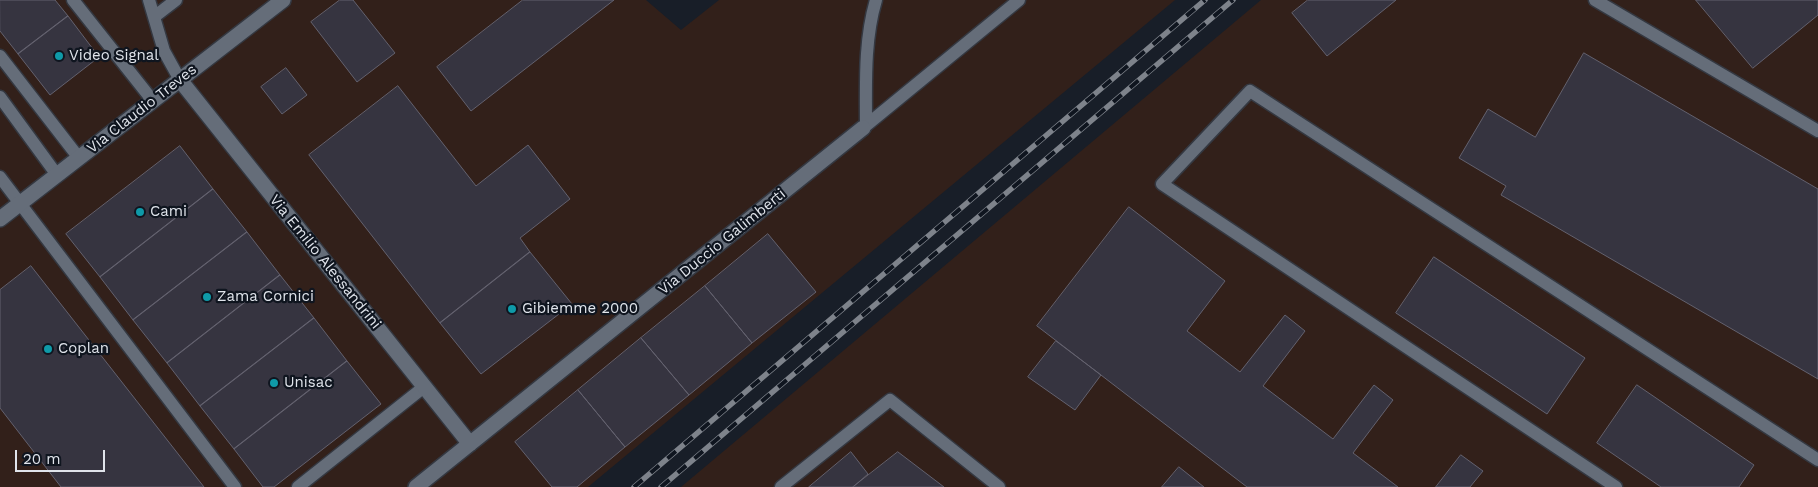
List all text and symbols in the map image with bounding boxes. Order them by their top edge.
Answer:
place label: Video Signal [69,47,159,65]
marker: Video Signal [53,50,65,62]
street label: Via Claudio Treves [84,61,200,157]
street label: Via Duccio Galimberti [655,185,789,299]
street label: Via Emilio Alessandrini [265,191,385,333]
place label: Cami [150,203,187,221]
marker: Cami [134,206,146,218]
place label: Zama Cornici [217,288,314,306]
marker: Zama Cornici [201,291,213,303]
place label: Gibiemme 2000 [522,300,638,318]
marker: Gibiemme 2000 [506,303,518,315]
place label: Coplan [58,340,109,358]
marker: Coplan [42,343,54,355]
place label: Unisac [284,374,333,392]
marker: Unisac [268,377,280,389]
scale bar [18,440,108,472]
text: 20 m [23,450,61,468]

